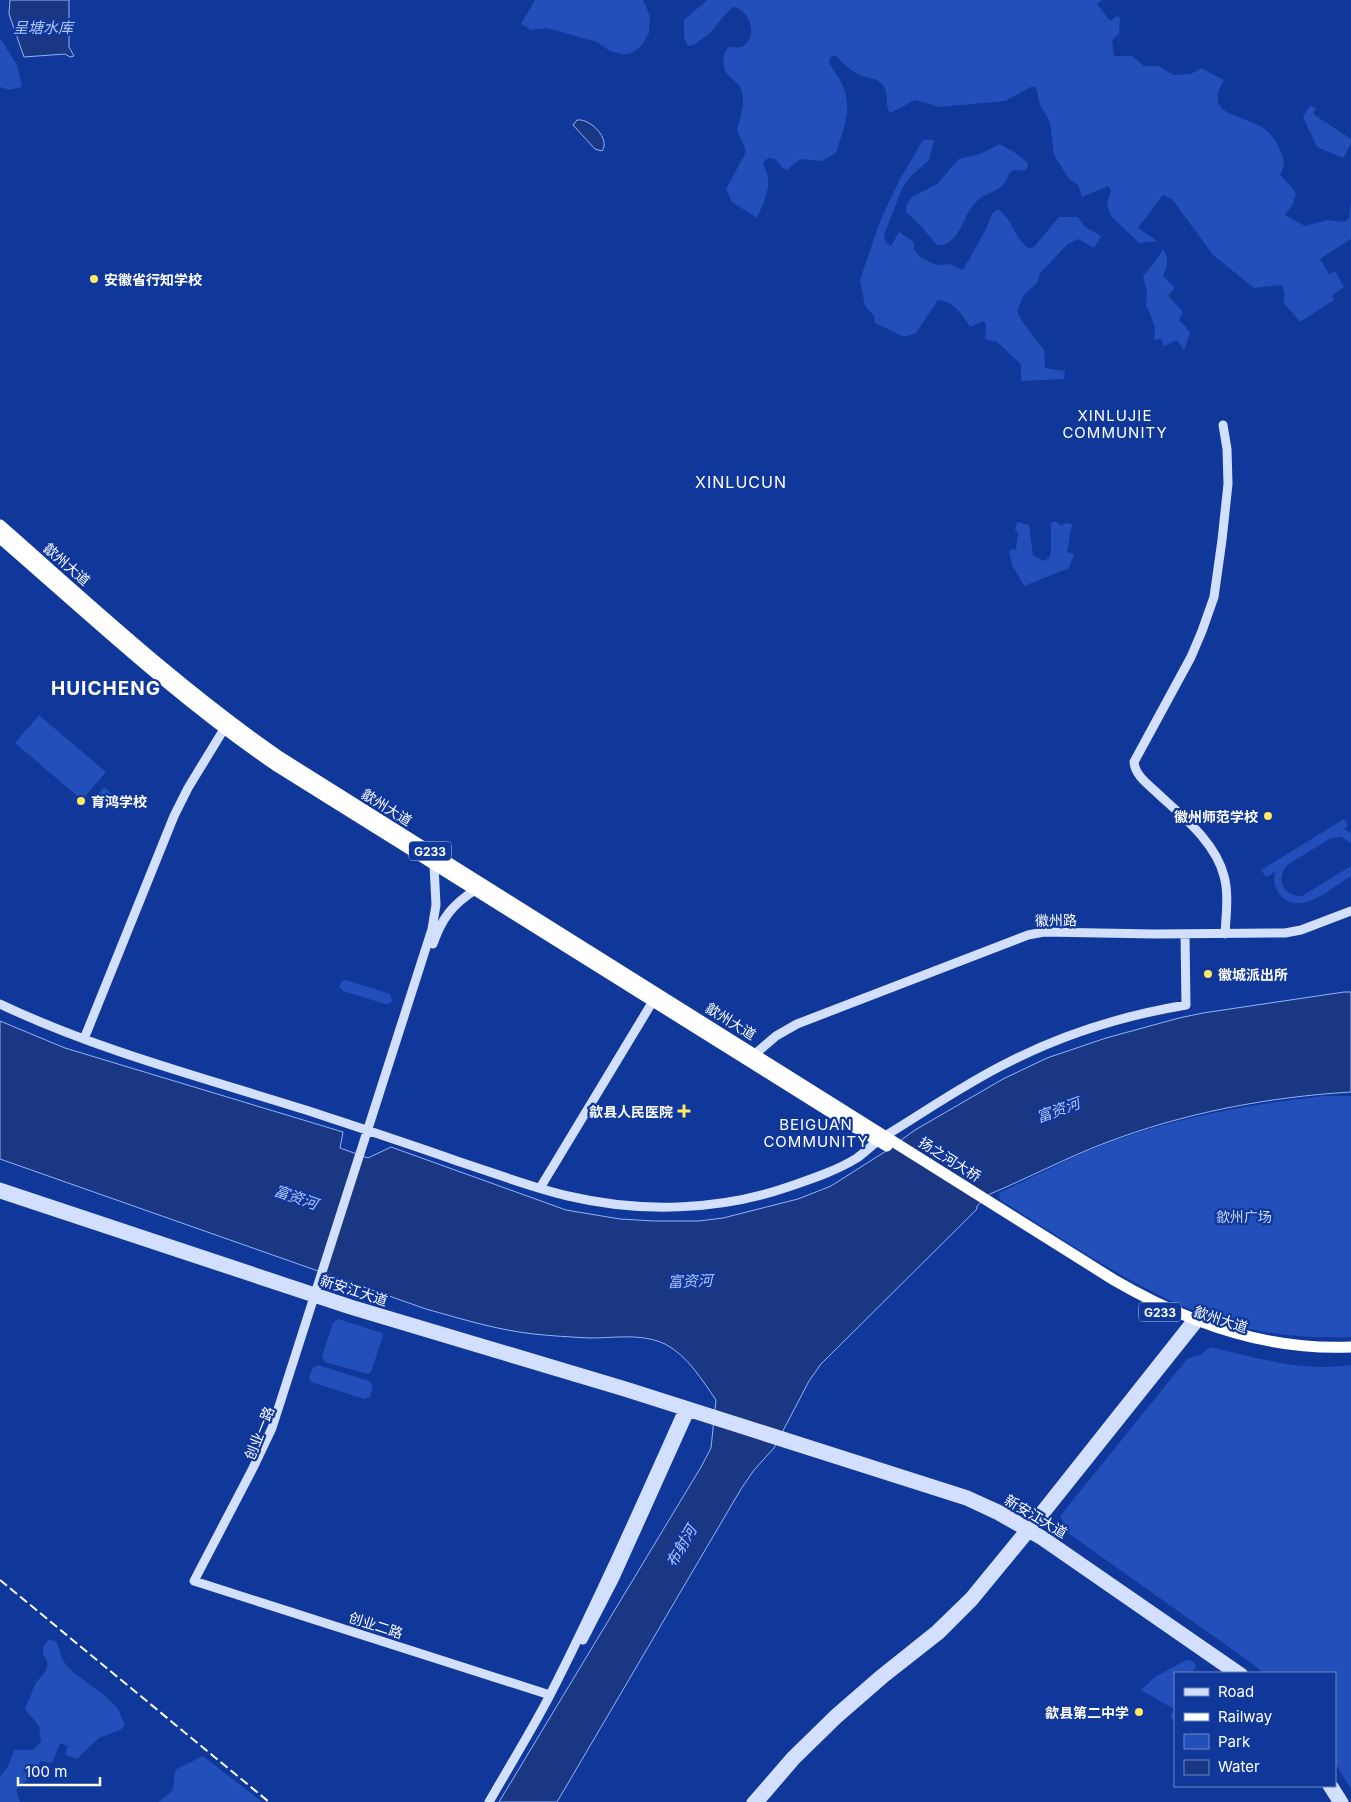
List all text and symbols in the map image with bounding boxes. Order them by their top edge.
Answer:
water label: 呈塘水库 [13,18,76,37]
place label: 安徽省行知学校 [104,271,202,288]
marker: 安徽省行知学校 [88,273,100,285]
district label: XINLUJIE COMMUNITY [1062,406,1168,442]
district label: XINLUCUN [695,472,787,492]
street label: 歙州大道 [40,539,94,589]
district label: HUICHENG [51,677,161,700]
street label: 歙州大道 [359,785,415,829]
place label: 育鸿学校 [91,793,147,810]
marker: 育鸿学校 [75,795,87,807]
place label: 徽州师范学校 [1174,808,1258,825]
marker: 徽州师范学校 [1262,810,1274,822]
road number: G233 [409,841,451,860]
street label: 徽州路 [1035,911,1077,929]
place label: 徽城派出所 [1218,966,1288,983]
marker: 徽城派出所 [1202,968,1214,980]
street label: 歙州大道 [703,999,759,1043]
water label: 富资河 [1034,1092,1085,1127]
place label: 歙县人民医院 [589,1103,673,1120]
marker: 歙县人民医院 [677,1104,691,1118]
district label: BEIGUAN COMMUNITY [763,1115,869,1151]
street label: 扬之河大桥 [916,1133,984,1185]
water label: 富资河 [272,1181,323,1214]
park label: 歙州广场 [1216,1208,1272,1225]
street label: 新安江大道 [318,1271,390,1309]
water label: 富资河 [667,1271,716,1291]
road number: G233 [1139,1302,1181,1321]
street label: 歙州大道 [1192,1302,1250,1336]
street label: 创业一路 [241,1404,277,1462]
street label: 新安江大道 [1002,1491,1070,1541]
water label: 布射河 [662,1519,702,1570]
street label: 创业二路 [347,1608,405,1642]
legend [1174,1672,1336,1787]
text: Road [1218,1682,1254,1701]
place label: 歙县第二中学 [1045,1704,1129,1721]
marker: 歙县第二中学 [1133,1706,1145,1718]
text: Railway [1218,1707,1273,1726]
text: Park [1218,1732,1251,1751]
scale bar [18,1754,100,1786]
text: Water [1218,1757,1260,1776]
text: 100 m [25,1762,67,1781]

